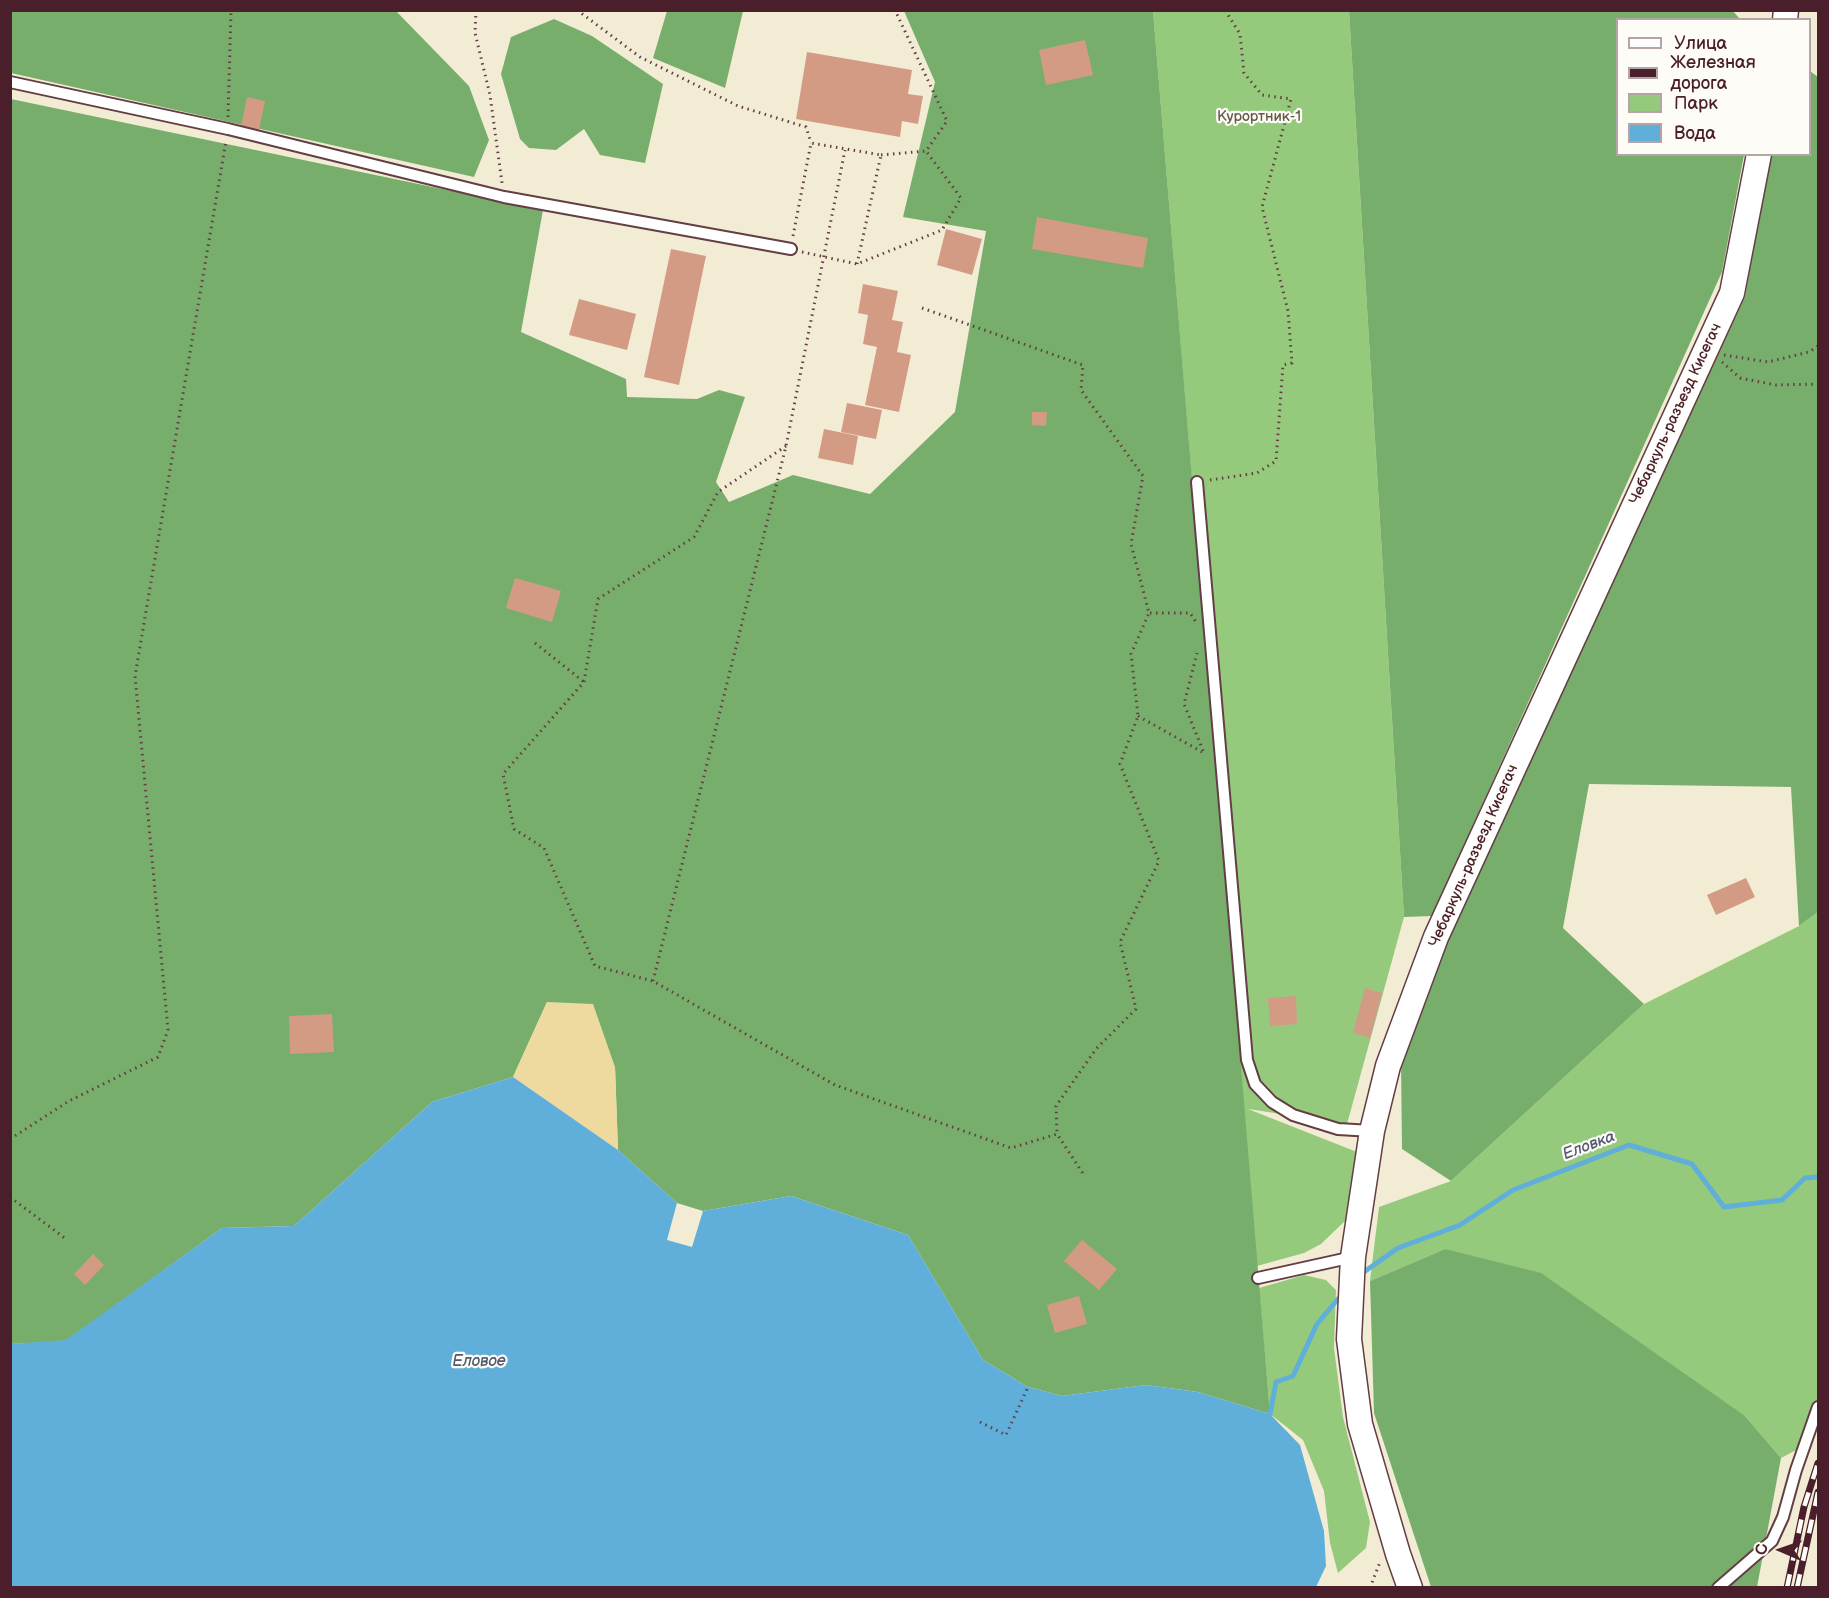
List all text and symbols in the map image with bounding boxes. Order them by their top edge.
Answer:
legend [1616,18,1811,156]
text: Улица [1674,33,1727,54]
text: Железная дорога [1670,52,1756,94]
text: Парк [1674,93,1718,114]
park label: Курортник-1 [1217,108,1301,126]
text: Вода [1674,123,1716,144]
street label: Чебаркуль-разъезд Кисегач [1626,321,1726,507]
street label: Чебаркуль-разъезд Кисегач [1426,762,1522,950]
water label: Еловка [1560,1127,1618,1165]
water label: Еловое [452,1352,506,1372]
north arrow [1751,1520,1811,1580]
text: С [1753,1543,1772,1555]

